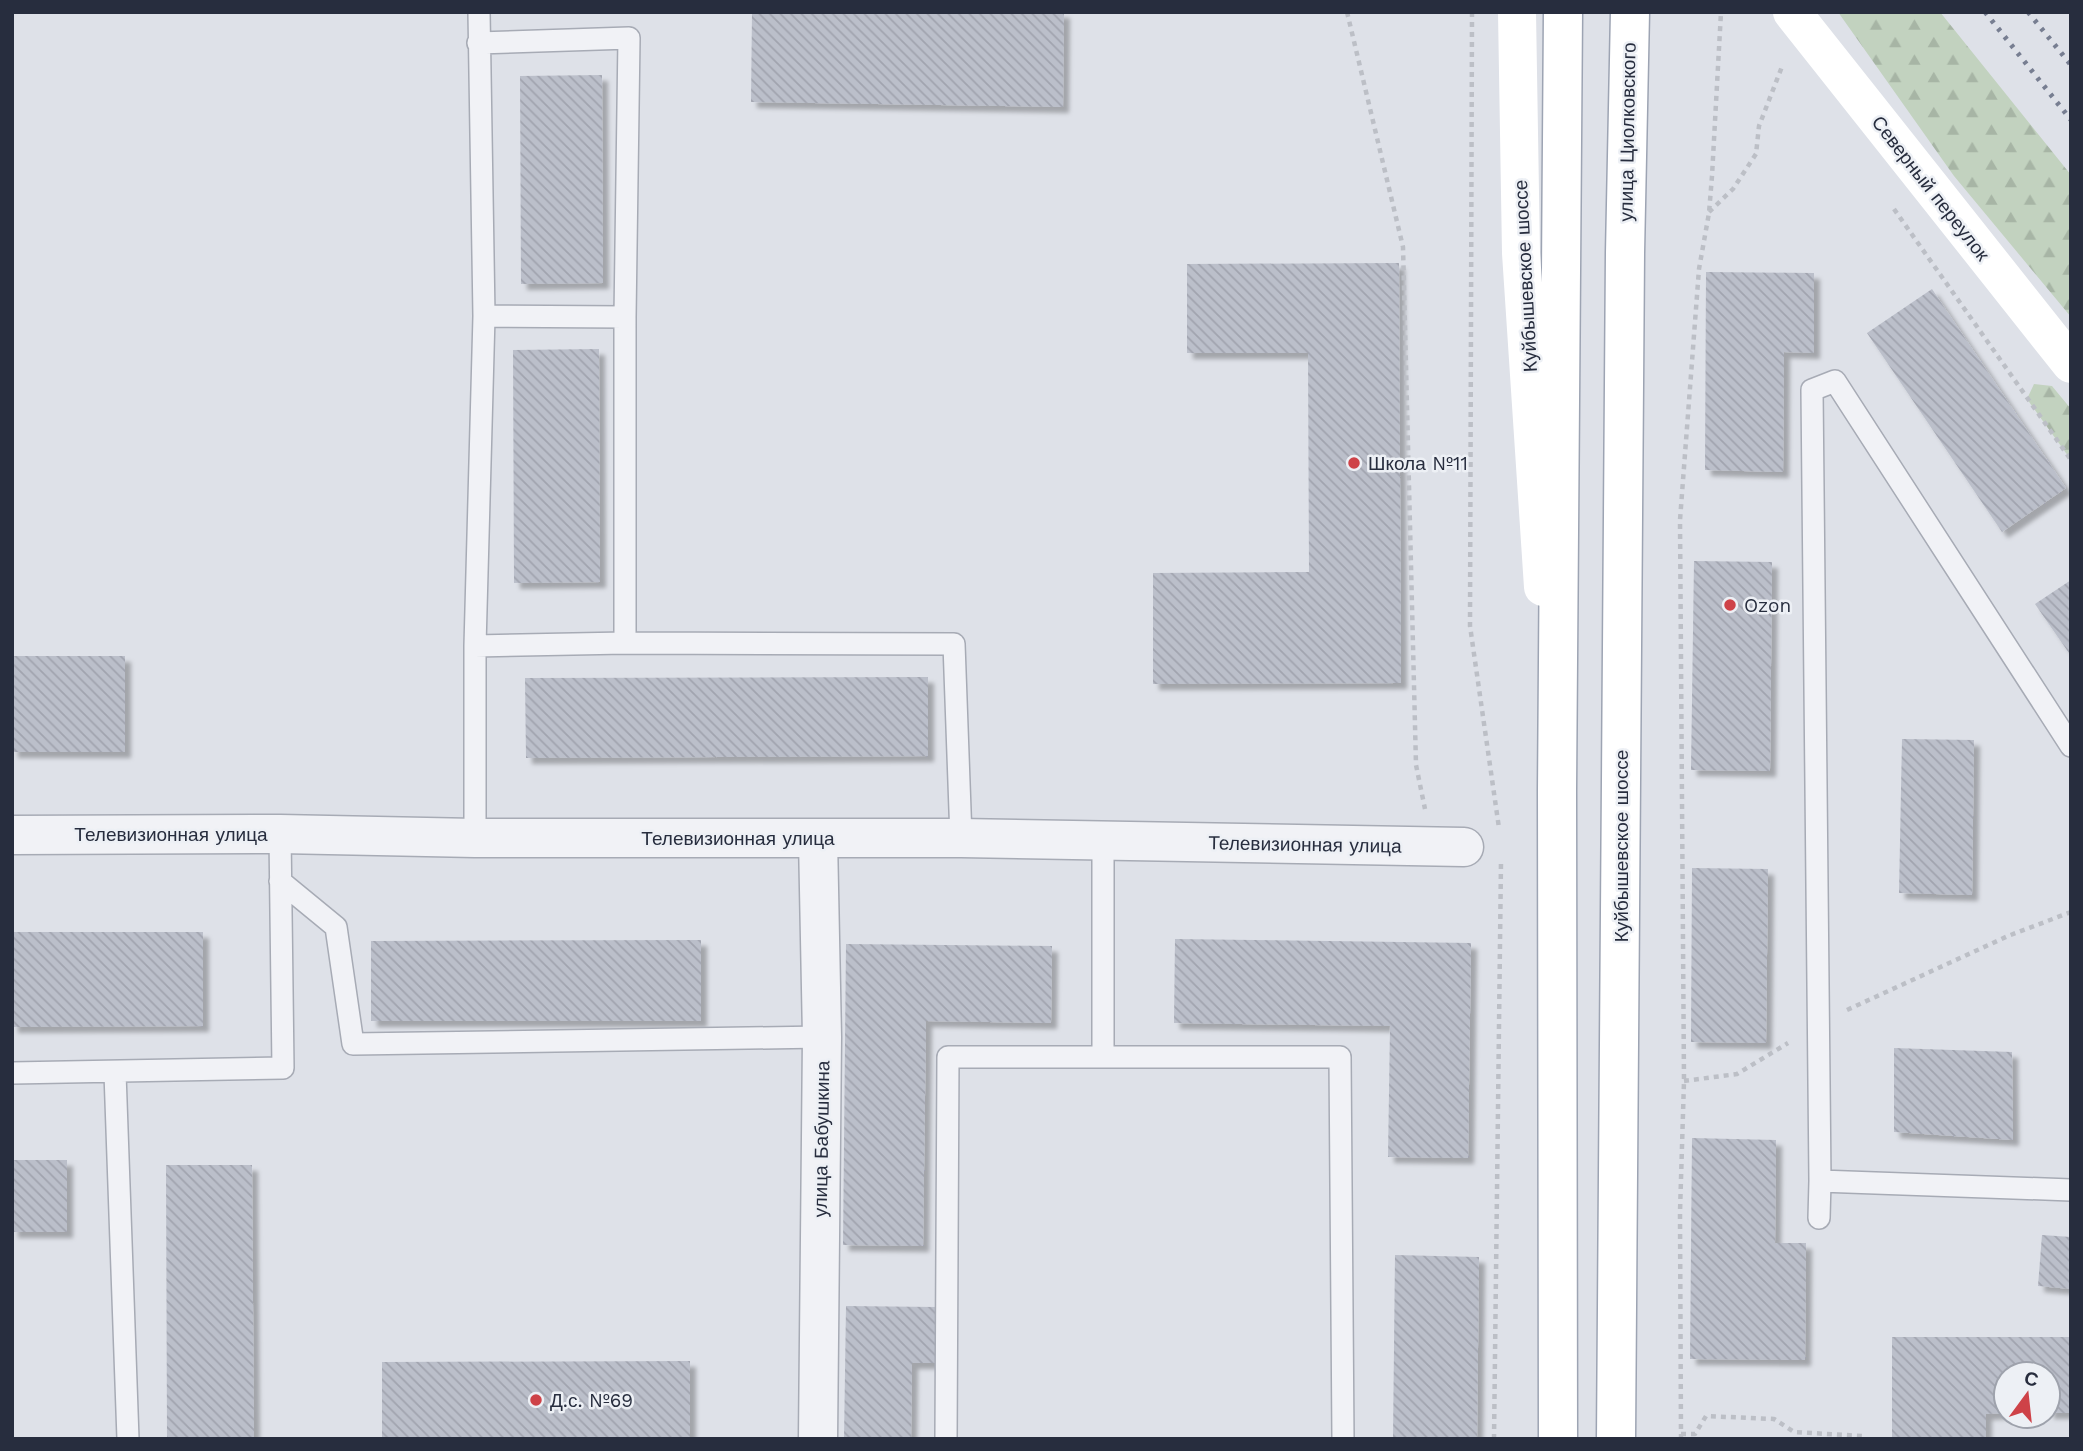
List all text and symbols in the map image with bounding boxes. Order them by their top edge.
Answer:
street label: улица Циолковского [1614,42,1641,222]
street label: Северный переулок [1867,111,1995,266]
street label: Куйбышевское шоссе [1509,179,1542,373]
place label: Школа №11 [1368,452,1468,475]
marker: Школа №11 [1346,455,1362,471]
place label: Ozon [1744,594,1791,617]
marker: Ozon [1722,597,1738,613]
street label: Куйбышевское шоссе [1610,750,1633,942]
street label: Телевизионная улица [74,823,268,846]
street label: Телевизионная улица [641,827,835,850]
street label: Телевизионная улица [1208,831,1402,858]
street label: улица Бабушкина [809,1060,834,1218]
north arrow [1992,1360,2062,1430]
text: С [2022,1366,2041,1392]
place label: Д.с. №69 [550,1389,633,1412]
marker: Д.с. №69 [528,1392,544,1408]

